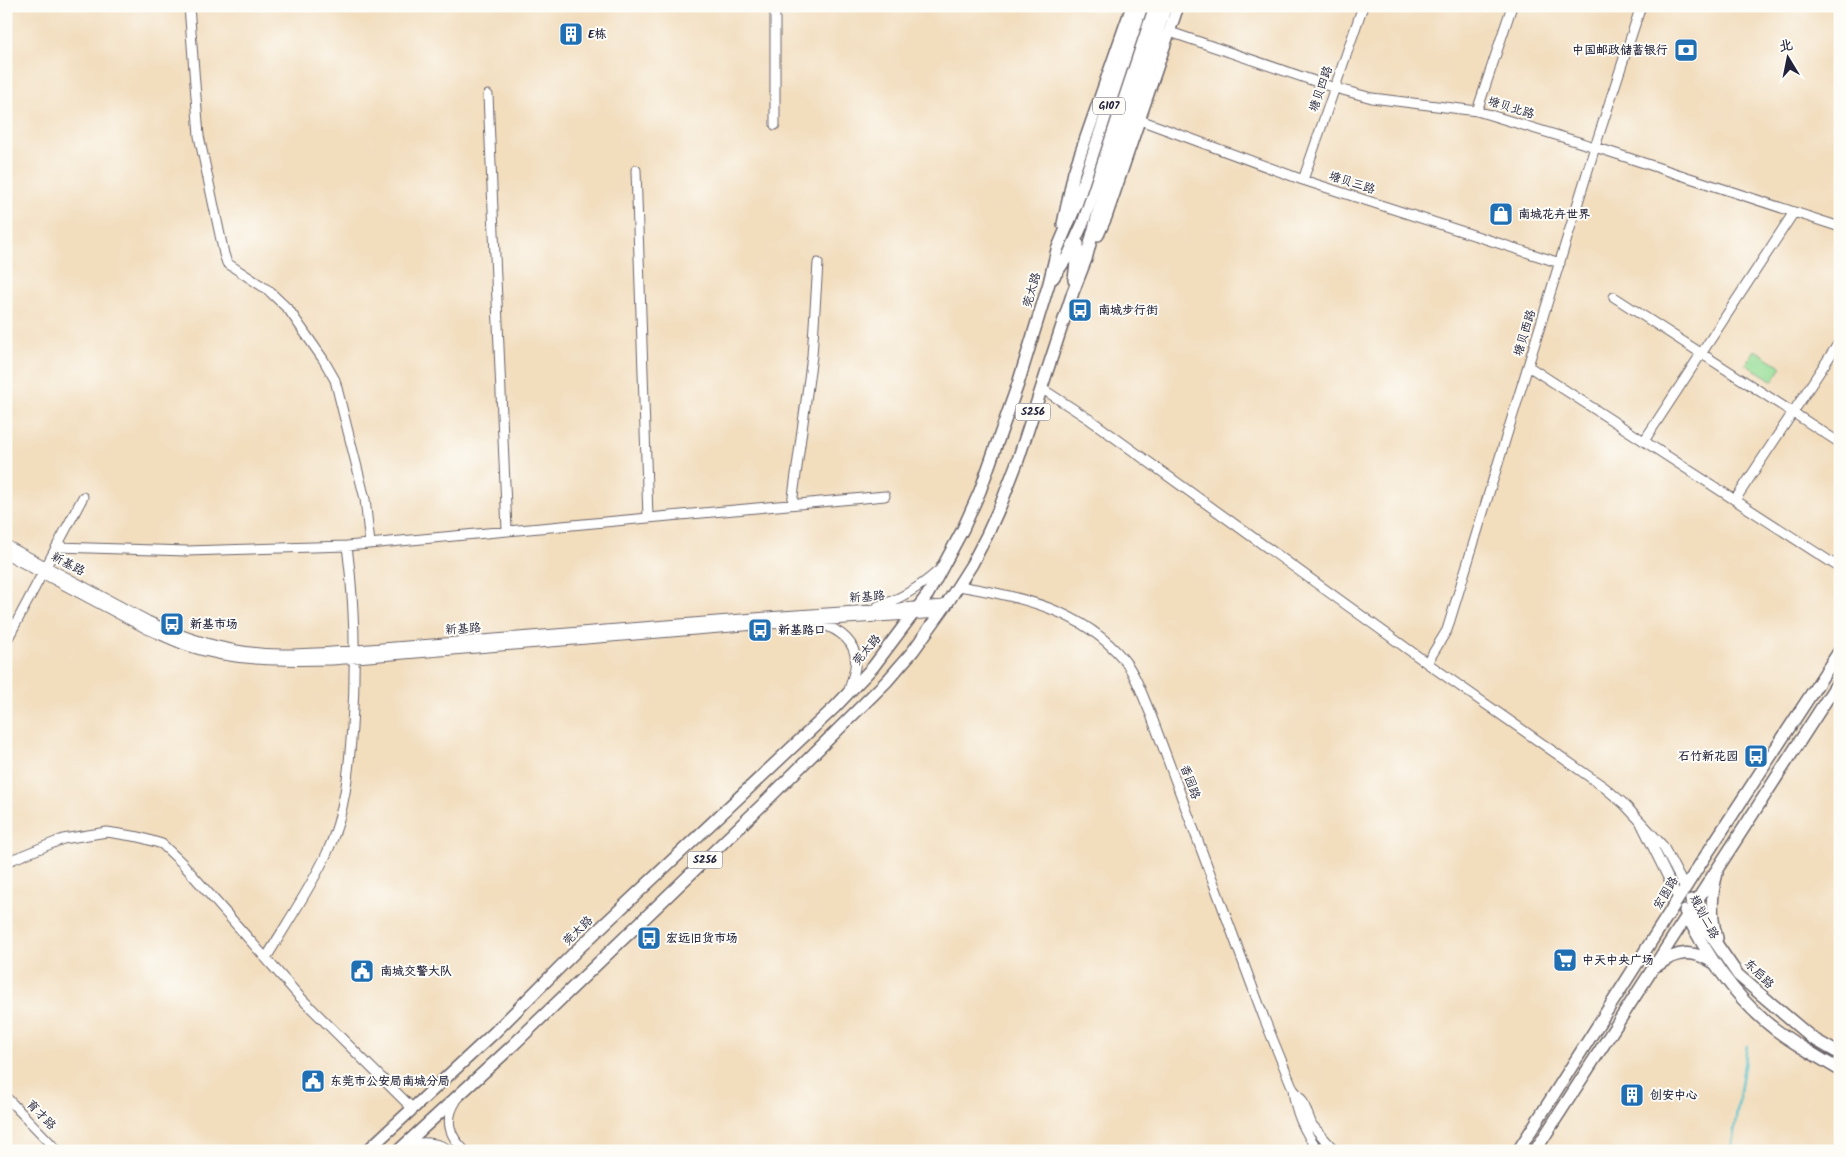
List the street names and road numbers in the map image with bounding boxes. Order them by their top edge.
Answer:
street label: 塘贝四路 [1304,63,1338,115]
street label: 塘贝北路 [1485,92,1537,124]
road number: G107 [1093,98,1125,114]
street label: 塘贝三路 [1326,167,1378,199]
street label: 莞太路 [1018,270,1046,310]
street label: 塘贝西路 [1509,307,1541,359]
road number: S256 [1016,404,1050,421]
street label: 新基路 [48,547,88,581]
street label: 新基路 [848,586,886,608]
street label: 新基路 [444,618,482,640]
street label: 莞太路 [848,630,886,670]
street label: 香园路 [1175,762,1205,802]
road number: S256 [688,852,722,868]
street label: 宏图路 [1649,873,1683,913]
street label: 规划二路 [1684,891,1724,943]
street label: 莞太路 [558,912,598,950]
street label: 东启路 [1740,955,1778,993]
street label: 育才路 [22,1095,60,1135]

